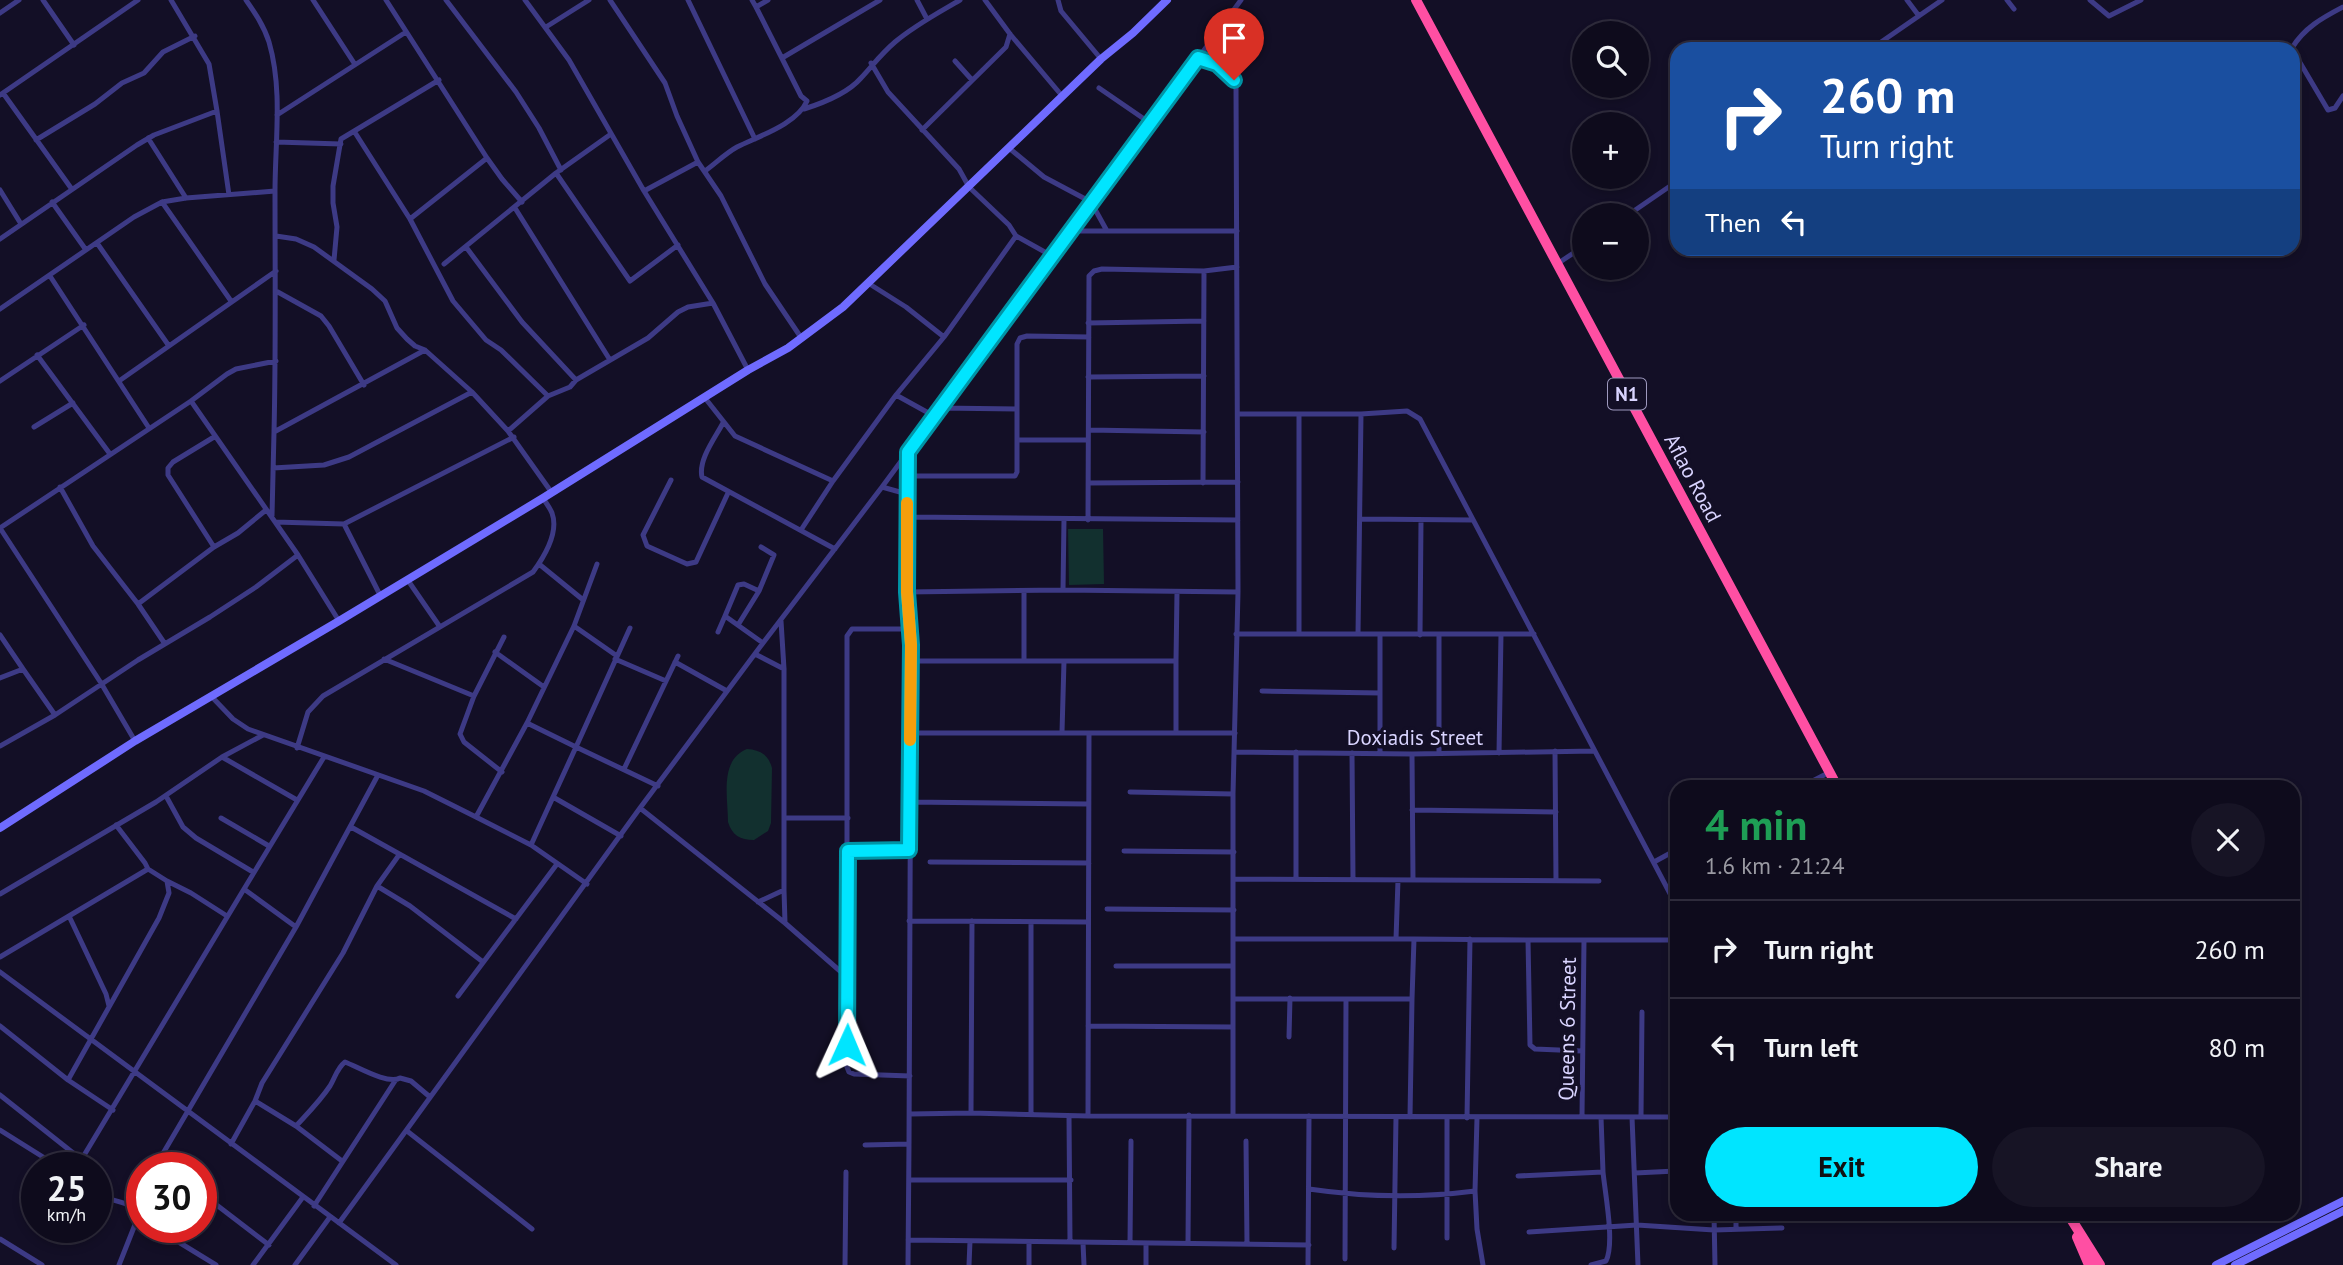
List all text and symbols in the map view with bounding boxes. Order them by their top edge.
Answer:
pin [1204,8,1264,80]
icon: arrive [1215,19,1253,57]
map controls [1572,21,1649,280]
button: search [1572,21,1649,98]
text: 260 m [1820,63,1955,127]
icon: right [1705,70,1796,161]
button: + [1572,112,1649,189]
text: Turn right [1820,125,1954,167]
button: − [1572,203,1649,280]
icon: left [1775,203,1813,241]
text: Then [1705,206,1761,239]
road number: N1 [1608,378,1646,410]
street label: Aflao Road [1658,429,1728,527]
street label: Doxiadis Street [1347,724,1483,751]
text: 4 min [1705,797,1807,852]
button: close [2191,803,2265,877]
text: 1.6 km · 21:24 [1705,851,1844,880]
icon: right [1705,930,1743,968]
text: Turn right [1764,933,1873,966]
text: 260 m [2194,933,2265,966]
street label: Queens 6 Street [1552,957,1582,1101]
position arrow [810,1008,884,1082]
icon: left [1705,1028,1743,1066]
text: Turn left [1764,1031,1858,1064]
text: 80 m [2209,1031,2265,1064]
button: Exit [1705,1127,1978,1207]
button: Share [1992,1127,2265,1207]
speed limit sign: 30 [126,1152,217,1243]
text: 25 [47,1165,86,1211]
text: km/h [47,1203,86,1226]

